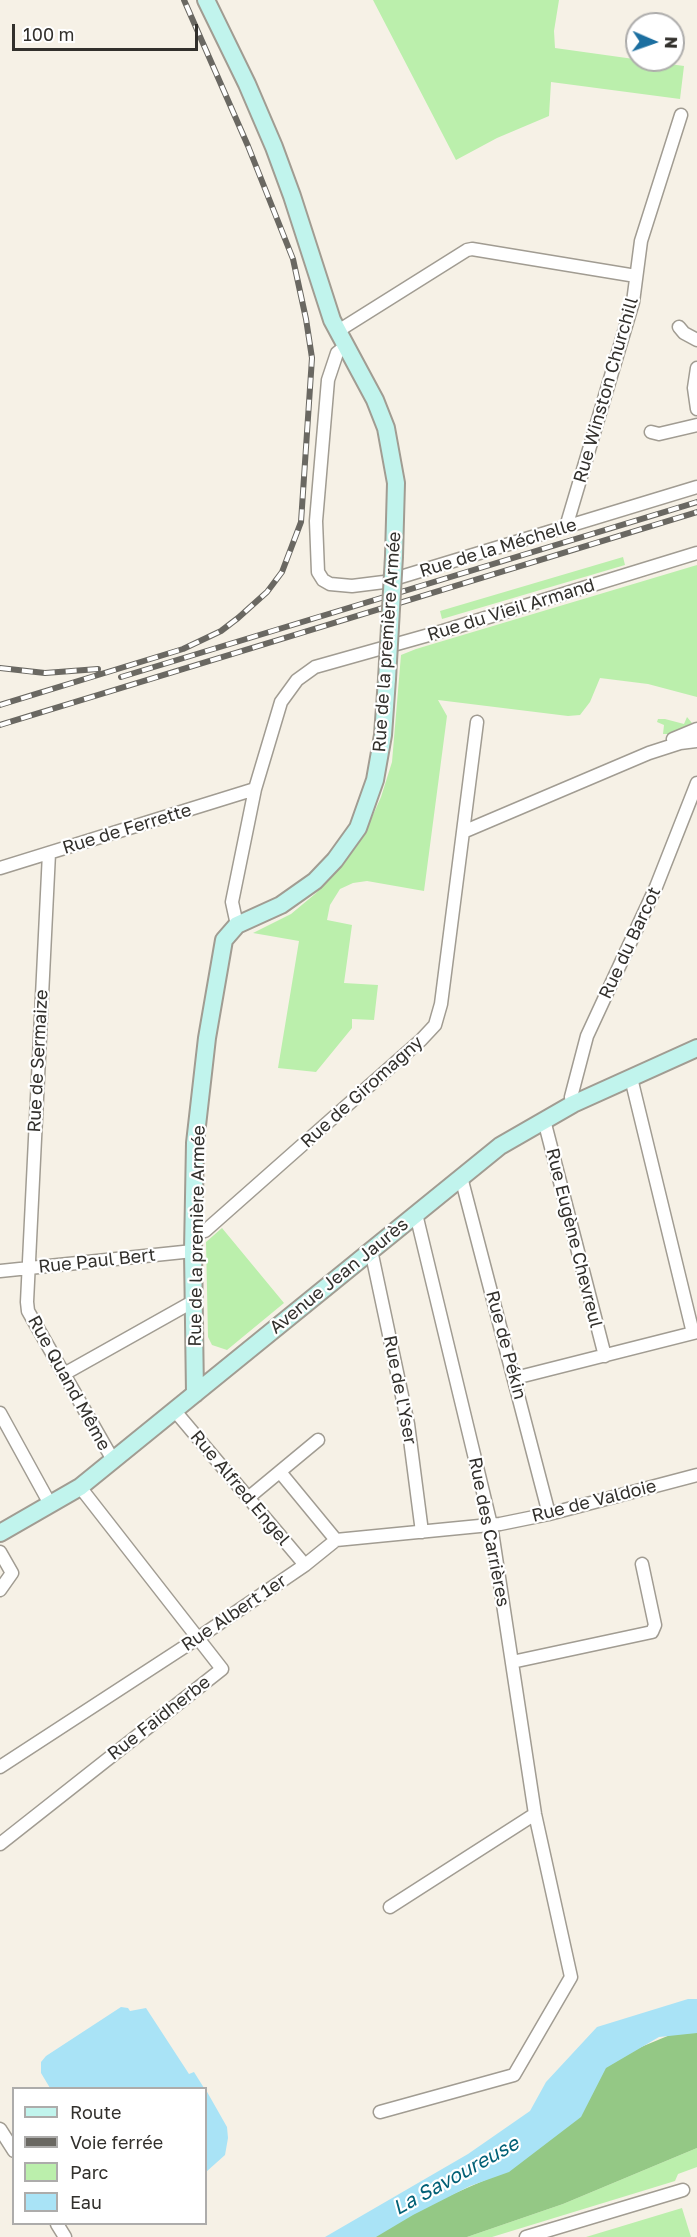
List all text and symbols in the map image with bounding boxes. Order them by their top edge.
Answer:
scale bar [15,12,201,50]
north arrow [625,12,685,72]
text: 100 m [23,23,74,45]
text: N [661,36,681,49]
street label: Rue Winston Churchill [569,295,643,485]
street label: Rue de la Méchelle [417,514,579,582]
street label: Rue de la première Armée [369,531,405,753]
street label: Rue du Vieil Armand [425,574,597,646]
street label: Rue de Ferrette [60,799,194,859]
street label: Rue du Barcot [595,884,665,1002]
street label: Rue de Sermaize [23,989,53,1133]
street label: Rue de Giromagny [296,1032,428,1152]
street label: Rue de la première Armée [184,1125,210,1347]
street label: Rue Eugène Chevreul [541,1146,607,1330]
street label: Avenue Jean Jaurès [265,1213,413,1339]
street label: Rue Paul Bert [37,1244,157,1278]
street label: Rue de Pékin [481,1288,531,1402]
street label: Rue Quand Même [23,1312,115,1454]
street label: Rue de l'Yser [379,1334,421,1446]
street label: Rue Alfred Engel [186,1426,294,1550]
street label: Rue des Carrières [464,1455,514,1609]
street label: Rue de Valdoie [529,1475,659,1527]
street label: Rue Albert 1er [177,1570,291,1656]
street label: Rue Faidherbe [103,1671,215,1765]
legend [12,2087,207,2225]
text: Route [70,2101,121,2123]
text: Voie ferrée [70,2131,163,2153]
water label: La Savoureuse [389,2132,523,2220]
text: Parc [70,2161,108,2183]
text: Eau [70,2191,102,2213]

